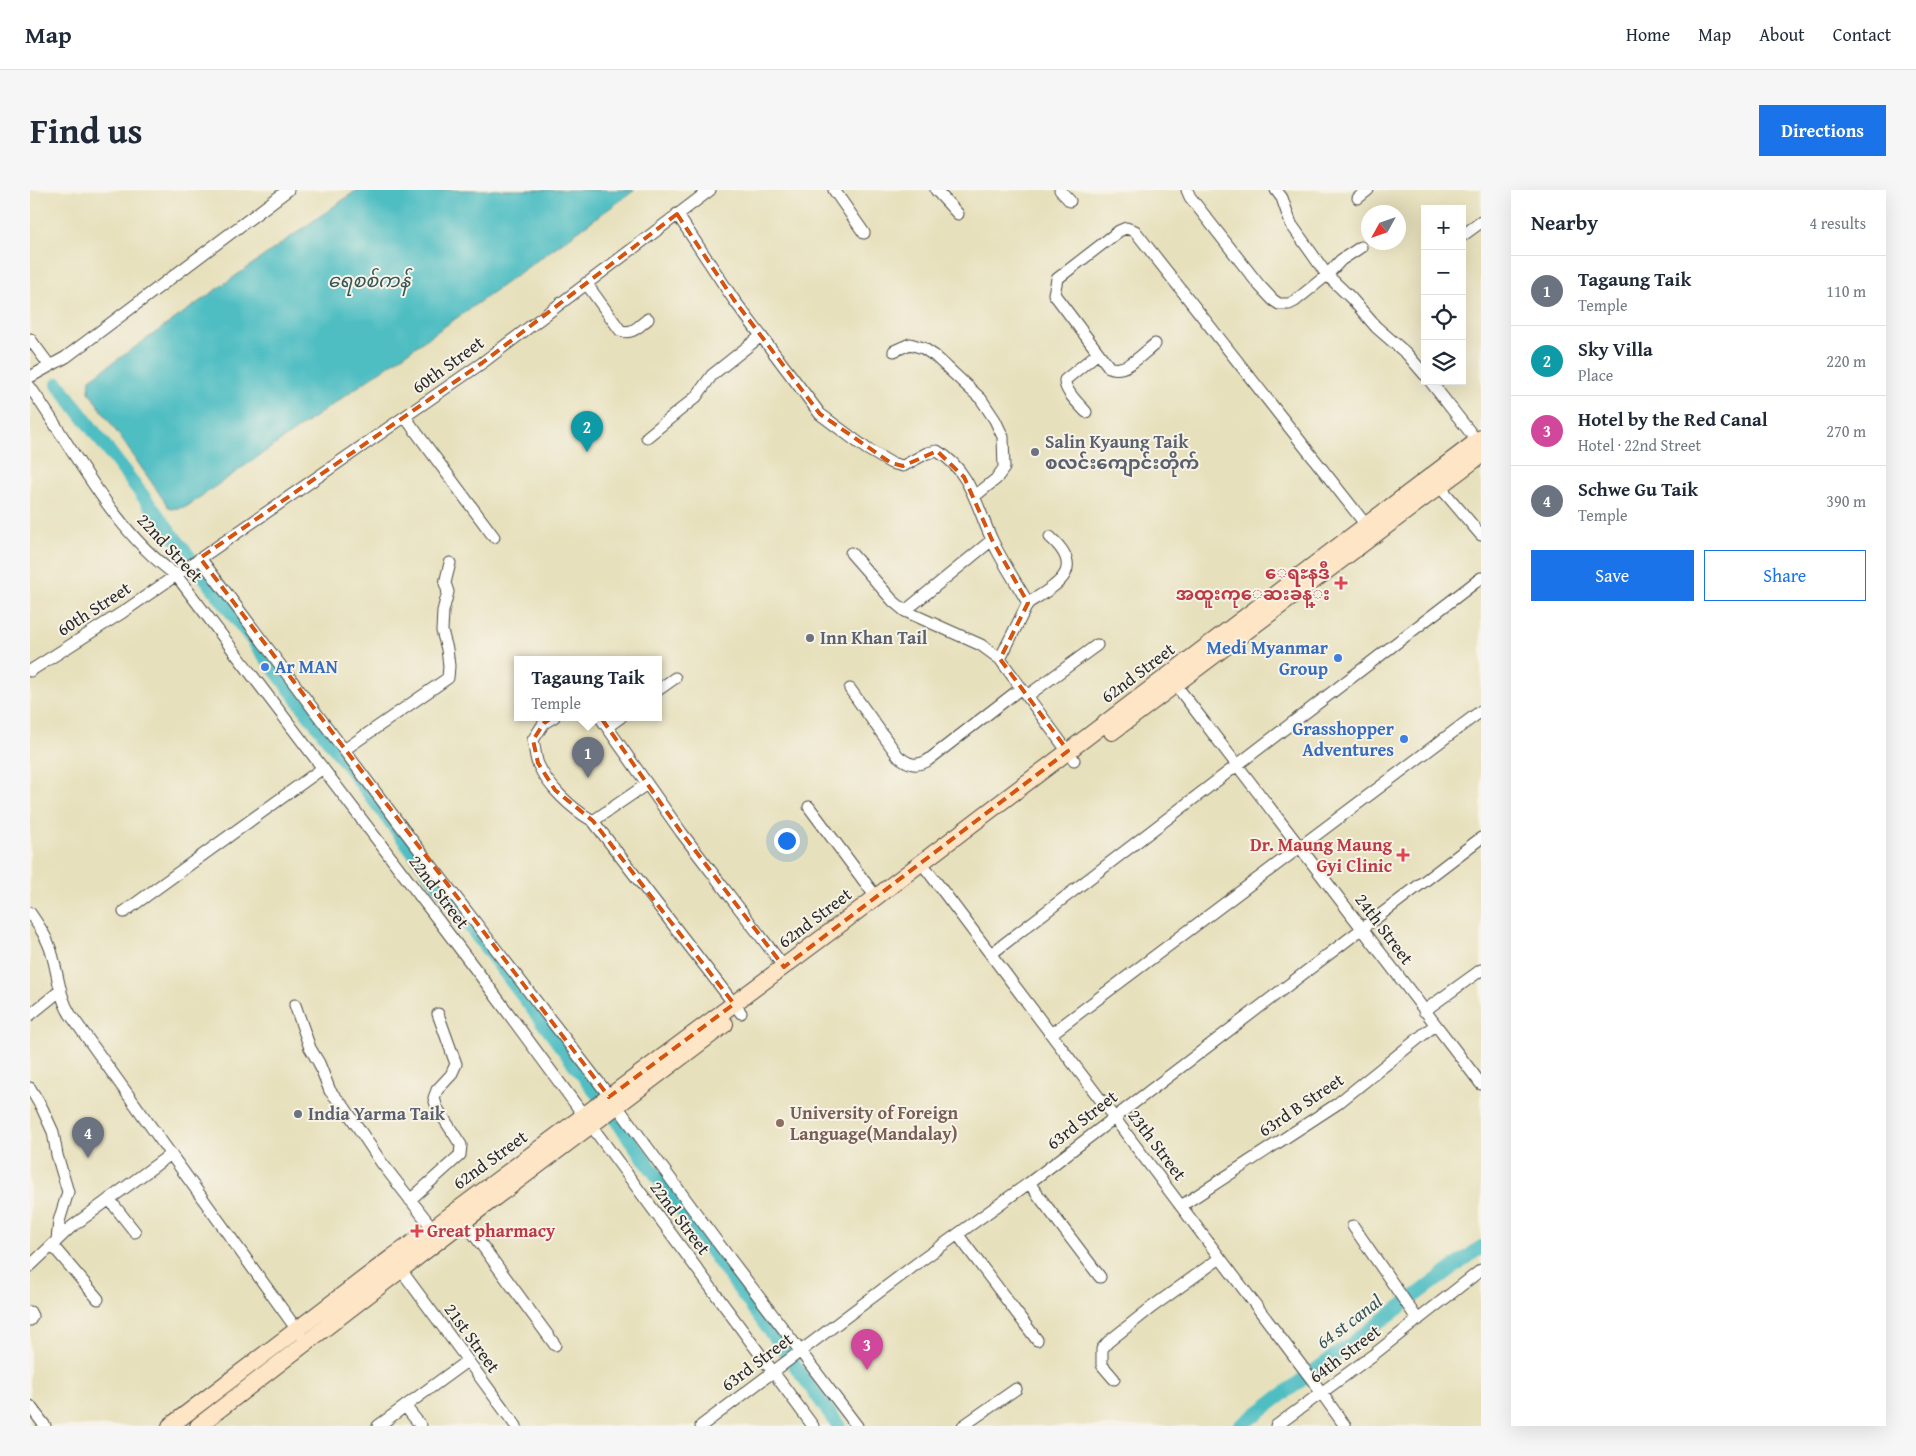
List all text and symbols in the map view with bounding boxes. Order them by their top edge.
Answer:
text: Map [25,17,72,52]
text: Home [1626,21,1670,48]
text: Map [1698,21,1731,48]
text: About [1759,21,1805,48]
text: Contact [1833,21,1891,48]
text: Find us [30,105,143,156]
button: Directions [1759,105,1886,156]
north arrow [1361,205,1406,250]
map controls [1421,205,1466,385]
button: + [1421,205,1466,250]
text: Nearby [1531,207,1598,238]
text: 4 results [1809,211,1866,235]
button: − [1421,250,1466,295]
text: Tagaung Taik [1578,265,1691,293]
water label: ရေစစ်ကန် [328,266,413,296]
text: 1 [1543,279,1551,303]
text: 110 m [1826,279,1866,303]
text: Temple [1578,293,1628,317]
button: locate [1421,295,1466,340]
street label: 60th Street [406,329,490,400]
text: Sky Villa [1578,335,1653,363]
button: layers [1421,340,1466,385]
text: 2 [1543,349,1551,373]
text: 220 m [1826,349,1866,373]
text: Place [1578,363,1613,387]
text: Hotel by the Red Canal [1578,405,1768,433]
pin: 2 [571,411,603,452]
text: 3 [1543,419,1551,443]
text: 270 m [1826,419,1866,443]
place label: Salin Kyaung Taik စလင်းကျောင်းတိုက် [1045,428,1199,478]
text: Hotel · 22nd Street [1578,433,1701,457]
marker: Salin Kyaung Taik စလင်းကျောင်းတိုက် [1029,446,1041,458]
text: Schwe Gu Taik [1578,475,1698,503]
text: 4 [1543,489,1551,513]
text: 390 m [1826,489,1866,513]
text: Temple [1578,503,1628,527]
street label: 22nd Street [131,507,210,589]
button: Save [1531,550,1694,601]
button: Share [1704,550,1866,601]
place label: ေရႊနဒီ အထူးကုေဆးခန္း [1176,559,1330,608]
street label: 60th Street [51,574,137,643]
marker: ေရႊနဒီ အထူးကုေဆးခန္း [1334,576,1348,590]
place label: Inn Khan Tail [820,624,928,651]
marker: Inn Khan Tail [804,632,816,644]
place label: Medi Myanmar Group [1207,634,1329,682]
street label: 62nd Street [1095,635,1181,709]
marker: Medi Myanmar Group [1332,652,1344,664]
place label: Ar MAN [275,653,338,680]
popup [514,656,662,721]
marker: Ar MAN [259,661,271,673]
text: Tagaung Taik [531,663,645,691]
text: Temple [531,691,581,715]
place label: Grasshopper Adventures [1292,715,1395,763]
marker: Grasshopper Adventures [1398,733,1410,745]
pin: 1 [572,737,604,778]
your location [774,828,800,854]
place label: Dr. Maung Maung Gyi Clinic [1250,831,1393,879]
marker: Dr. Maung Maung Gyi Clinic [1396,848,1410,862]
street label: 22nd Street [403,849,477,935]
street label: 62nd Street [772,880,858,954]
street label: 24th Street [1349,887,1421,971]
street label: 63rd B Street [1253,1066,1349,1143]
street label: 63rd Street [1040,1083,1123,1156]
place label: University of Foreign Language(Mandalay) [790,1099,958,1147]
place label: India Yarma Taik [308,1100,446,1127]
street label: 23th Street [1122,1103,1194,1187]
marker: India Yarma Taik [292,1108,304,1120]
pin: 4 [72,1117,104,1158]
marker: University of Foreign Language(Mandalay) [774,1117,786,1129]
street label: 62nd Street [447,1123,533,1196]
street label: 22nd Street [644,1175,718,1261]
place label: Great pharmacy [427,1217,556,1244]
marker: Great pharmacy [411,1225,423,1237]
water label: 64 st canal [1310,1287,1388,1355]
street label: 21st Street [438,1297,507,1379]
street label: 64th Street [1303,1317,1387,1389]
street label: 63rd Street [715,1325,799,1398]
pin: 3 [851,1329,883,1370]

